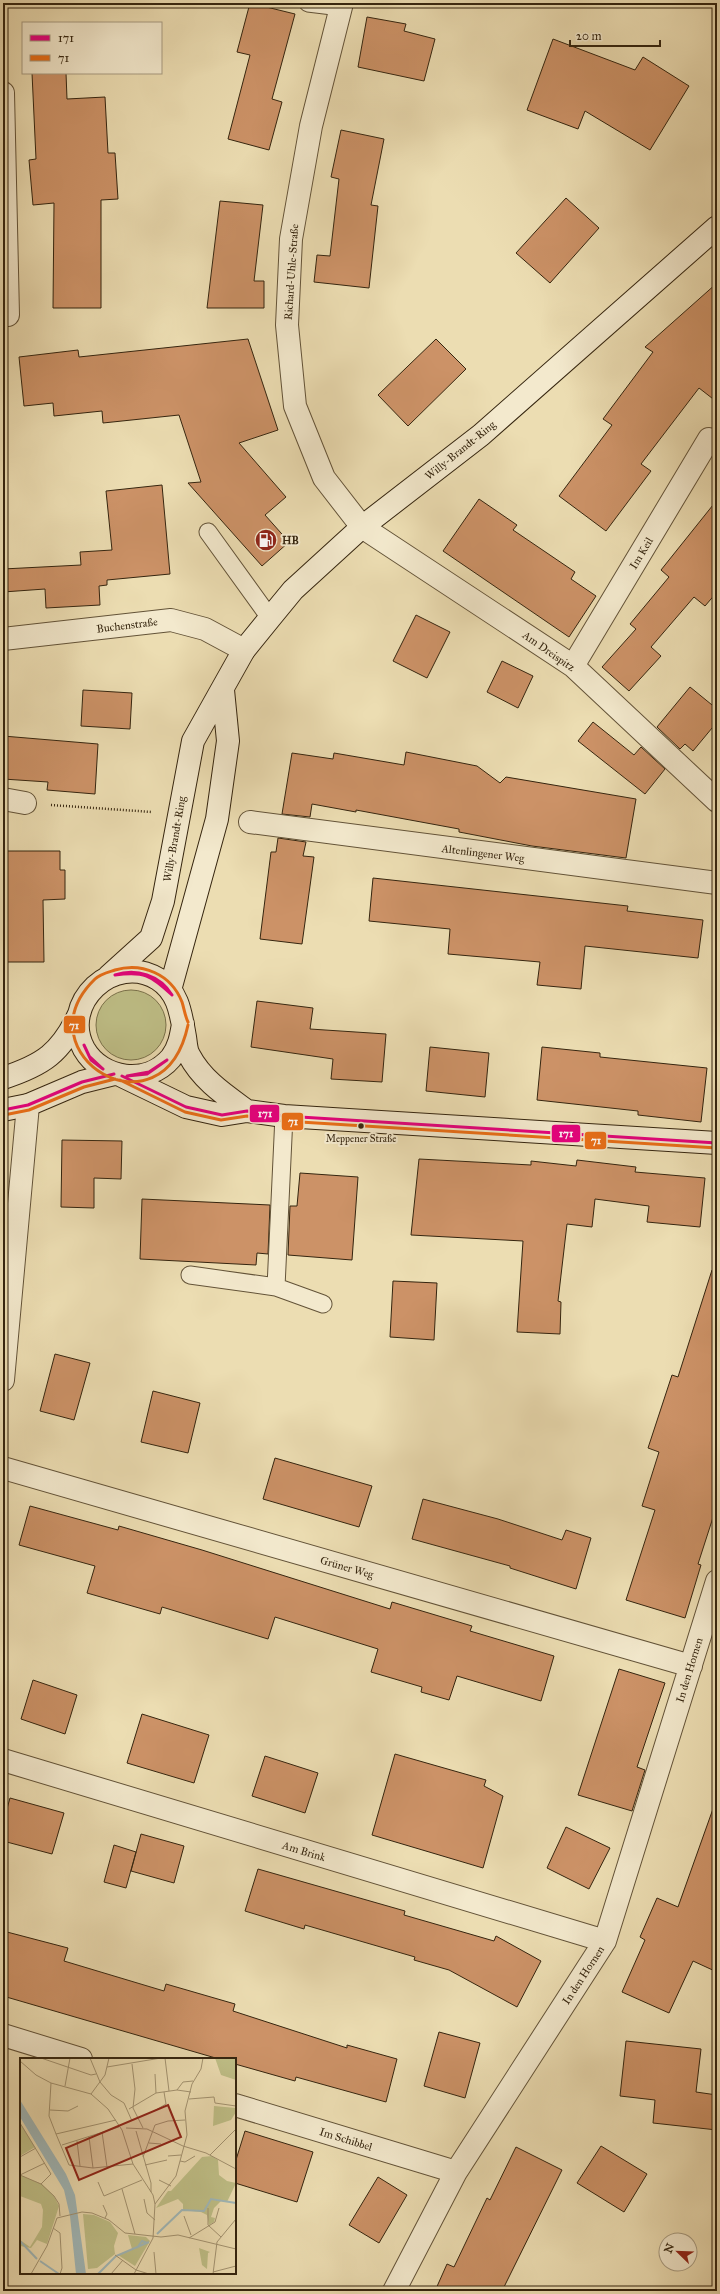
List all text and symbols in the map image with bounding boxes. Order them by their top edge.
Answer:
legend [22,22,162,74]
scale bar [570,22,660,48]
text: 20 m [576,29,602,43]
text: 171 [58,31,74,45]
text: 71 [58,51,69,65]
street label: Richard-Uhle-Straße [282,223,301,321]
street label: Willy-Brandt-Ring [423,418,499,483]
fuel station icon: HB [253,527,279,553]
place label: HB [282,534,299,547]
street label: Im Keil [627,535,656,571]
street label: Buchenstraße [96,615,159,636]
street label: Am Dreispitz [519,628,577,674]
street label: Willy-Brandt-Ring [161,794,189,883]
street label: Altenlingener Weg [440,842,526,865]
line badge: 71 [63,1015,86,1034]
text: 71 [69,1019,80,1032]
line badge: 171 [249,1104,280,1123]
text: 171 [258,1107,273,1120]
line badge: 71 [281,1112,304,1131]
text: 71 [288,1115,299,1128]
marker: Meppener Straße [356,1121,366,1131]
line badge: 171 [551,1124,581,1143]
text: 171 [559,1127,574,1140]
line badge: 71 [584,1131,607,1150]
place label: Meppener Straße [326,1133,396,1145]
text: 71 [591,1134,602,1147]
street label: Grüner Weg [319,1554,376,1582]
street label: In den Hornen [673,1636,706,1704]
street label: Am Brink [280,1838,328,1864]
street label: In den Hornen [560,1944,607,2007]
inset map [20,2058,236,2274]
street label: Im Schibbel [318,2125,374,2154]
north arrow [658,2232,698,2272]
text: N [661,2241,677,2255]

